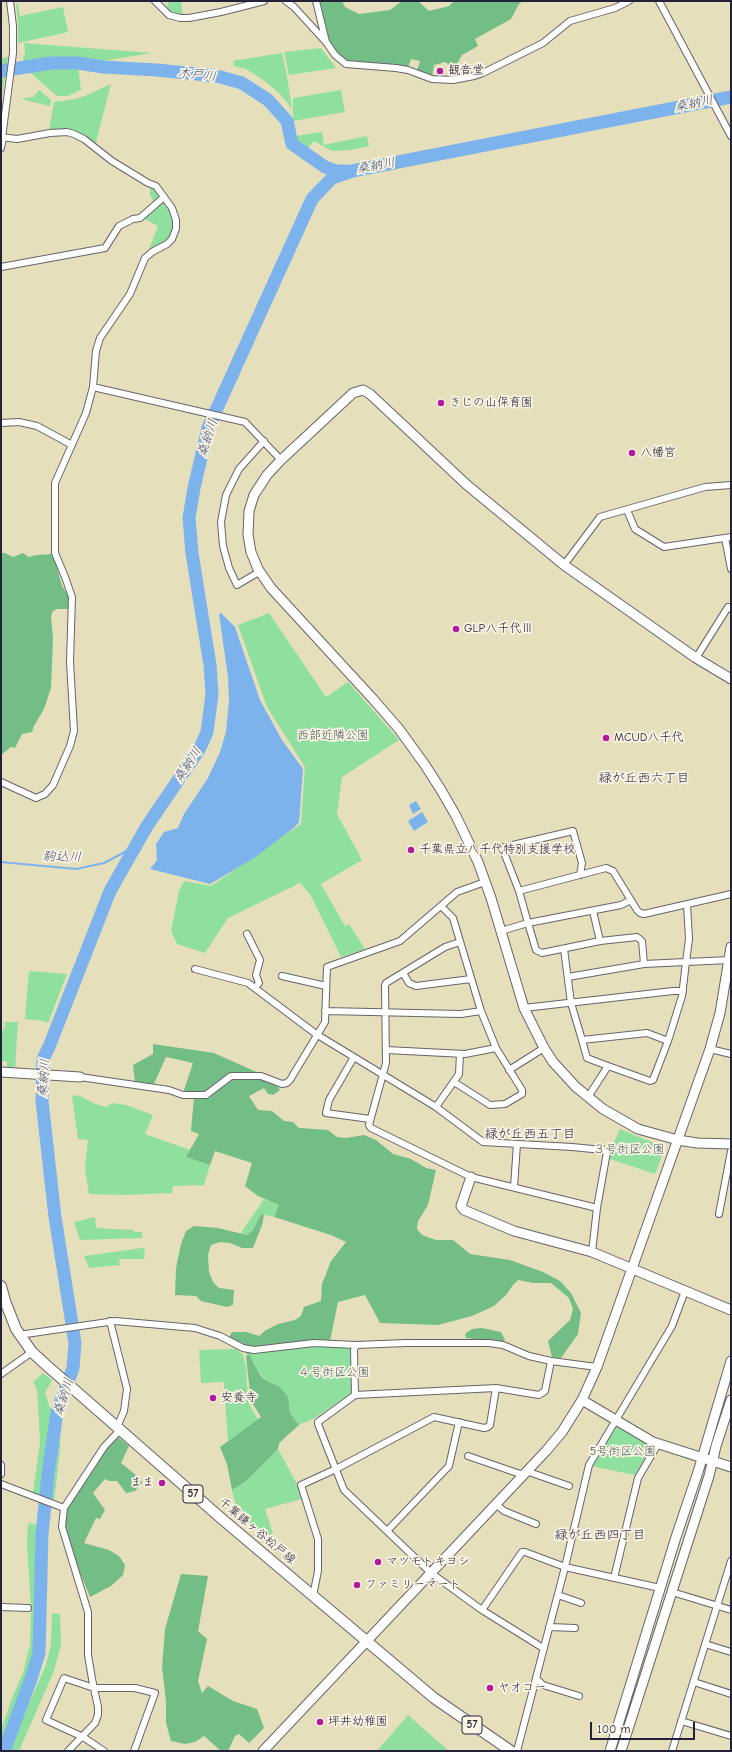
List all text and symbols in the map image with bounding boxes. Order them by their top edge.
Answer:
place label: 観音堂 [448,64,484,78]
water label: 木戸川 [177,65,217,85]
marker: 観音堂 [435,66,445,76]
water label: 桑納川 [673,93,715,115]
water label: 桑納川 [355,155,397,177]
place label: きじの山保育園 [449,396,533,410]
marker: きじの山保育園 [436,398,446,408]
water label: 桑納川 [195,417,221,459]
place label: 八幡宮 [640,446,676,460]
marker: 八幡宮 [627,448,637,458]
place label: GLP八千代Ⅲ [464,622,533,636]
marker: GLP八千代Ⅲ [451,624,461,634]
park label: 西部近隣公園 [297,729,369,743]
place label: MCUD八千代 [614,731,683,745]
marker: MCUD八千代 [601,733,611,743]
water label: 桑納川 [171,744,205,786]
district label: 緑が丘西六丁目 [599,770,689,786]
place label: 千葉県立八千代特別支援学校 [419,843,575,857]
marker: 千葉県立八千代特別支援学校 [406,845,416,855]
water label: 駒込川 [42,849,82,865]
water label: 桑納川 [35,1058,53,1098]
district label: 緑が丘西五丁目 [485,1126,575,1142]
park label: ３号街区公園 [593,1143,665,1157]
park label: ４号街区公園 [298,1366,370,1380]
water label: 桑納川 [51,1376,77,1418]
place label: 安養寺 [221,1391,257,1405]
marker: 安養寺 [208,1393,218,1403]
park label: 5号街区公園 [590,1445,656,1459]
place label: まま [130,1476,154,1490]
marker: まま [157,1478,167,1488]
road number: 57 [183,1485,203,1503]
street label: 千葉鎌ヶ谷松戸線 [216,1495,298,1567]
district label: 緑が丘西四丁目 [555,1527,645,1543]
place label: マツモトキヨシ [386,1555,470,1569]
marker: マツモトキヨシ [373,1557,383,1567]
place label: ファミリーマート [365,1578,461,1592]
marker: ファミリーマート [352,1580,362,1590]
place label: ヤオコー [498,1681,546,1695]
marker: ヤオコー [485,1683,495,1693]
scale bar [592,1714,697,1740]
place label: 坪井幼稚園 [328,1715,388,1729]
road number: 57 [462,1716,482,1734]
marker: 坪井幼稚園 [315,1717,325,1727]
text: 100 m [597,1722,630,1736]

